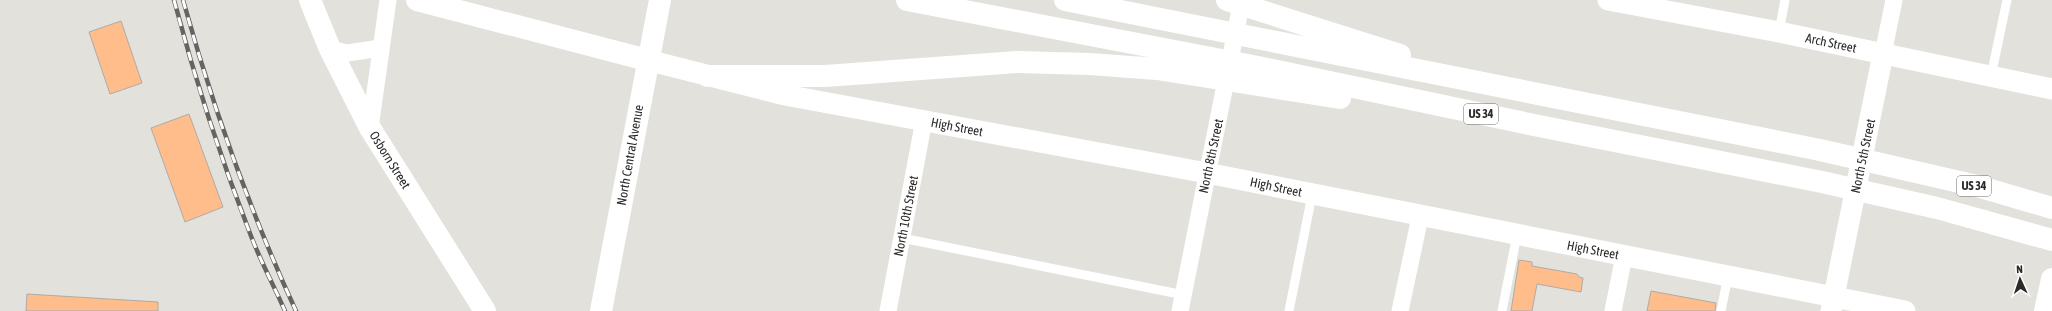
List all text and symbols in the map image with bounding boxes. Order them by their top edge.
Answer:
street label: Arch Street [1804,30,1858,56]
street label: North Central Avenue [614,103,646,207]
road number: US 34 [1464,104,1498,124]
street label: High Street [930,115,985,139]
street label: North 8th Street [1196,117,1226,195]
street label: North 5th Street [1848,117,1878,195]
street label: Osborn Street [366,129,414,192]
street label: North 10th Street [891,174,921,258]
street label: High Street [1249,174,1304,200]
road number: US 34 [1957,176,1991,196]
street label: High Street [1566,238,1621,262]
north arrow [2000,259,2040,299]
text: N [2016,263,2023,275]

